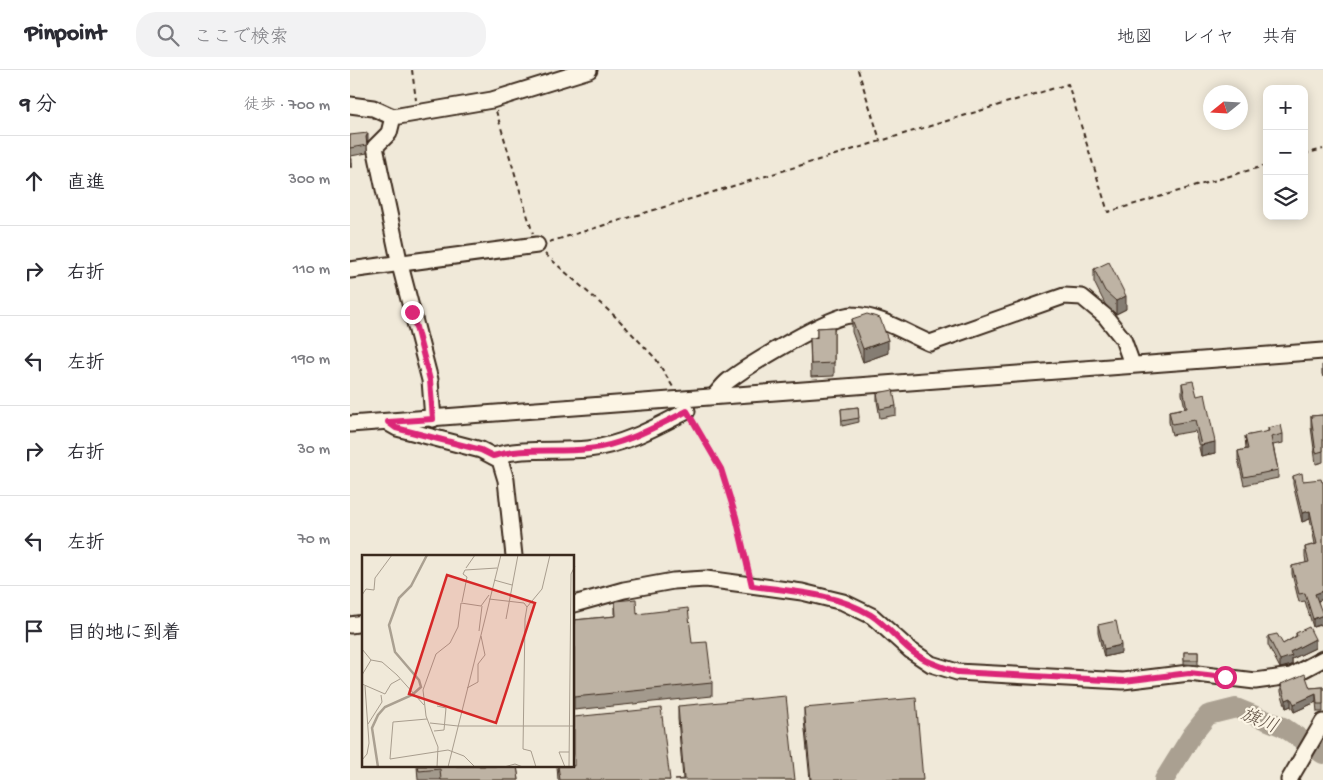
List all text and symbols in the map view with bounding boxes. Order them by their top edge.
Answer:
search box [136,12,486,57]
text: Pinpoint [25,20,106,49]
icon: search [154,21,182,49]
text: ここで検索 [194,27,289,50]
text: 地図 [1117,28,1153,49]
text: レイヤ [1181,28,1234,49]
text: 共有 [1262,28,1298,49]
north arrow [1203,85,1248,130]
map controls [1263,85,1308,220]
button: + [1263,85,1308,130]
text: 9 分 [20,94,57,119]
text: 徒歩 · 700 m [244,97,330,116]
button: − [1263,130,1308,175]
icon: ahead [20,167,48,195]
text: 300 m [288,171,330,190]
text: 直進 [67,173,105,196]
button: layers [1263,175,1308,220]
icon: right [20,257,48,285]
text: 110 m [293,261,330,280]
text: 右折 [67,263,105,286]
route end [401,301,424,324]
icon: left [20,347,48,375]
text: 190 m [291,351,330,370]
text: 左折 [67,353,105,376]
icon: right [20,437,48,465]
text: 30 m [297,441,330,460]
text: 右折 [67,443,105,466]
icon: left [20,527,48,555]
text: 70 m [297,531,330,550]
text: 左折 [67,533,105,556]
inset map [362,555,575,768]
icon: arrive [20,617,48,645]
text: 目的地に到着 [67,623,181,646]
route start [1214,666,1237,689]
water label: 旗川 [1237,704,1281,740]

